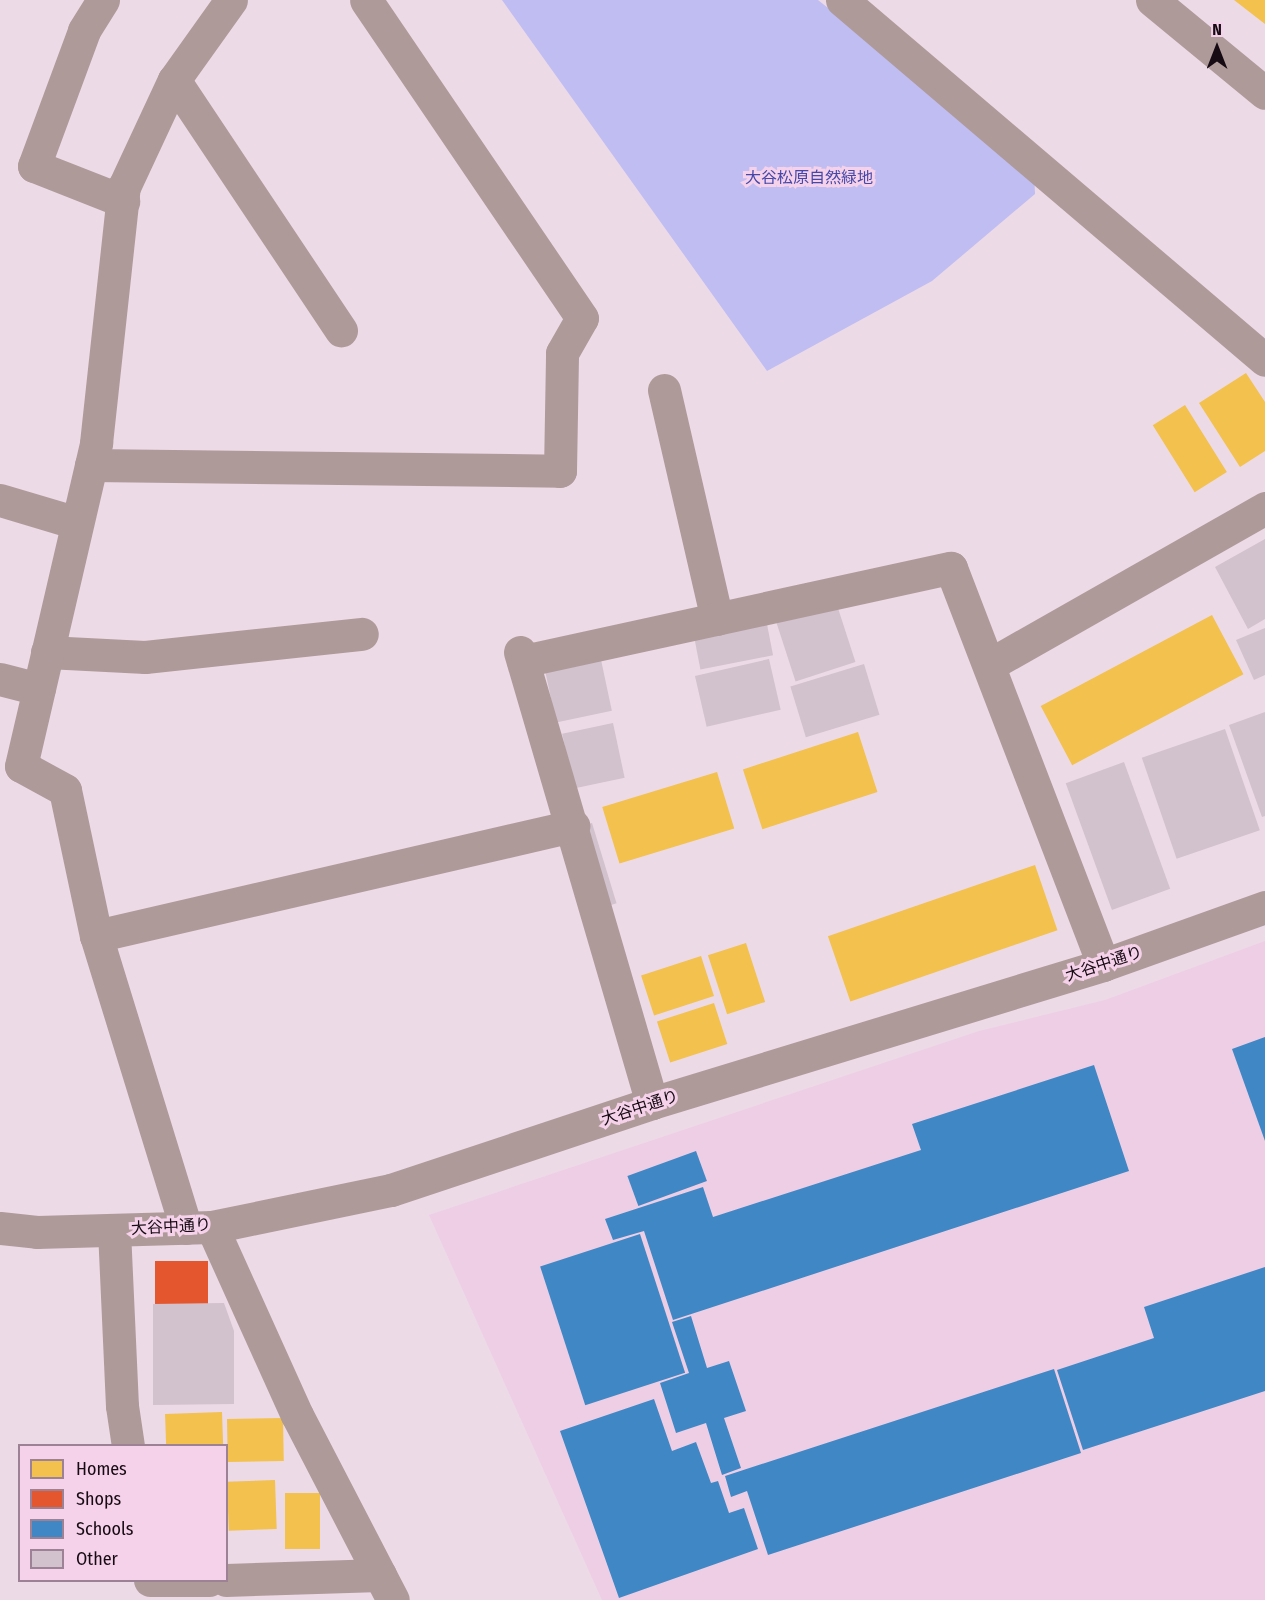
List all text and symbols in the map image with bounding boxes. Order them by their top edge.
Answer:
north arrow [1187,18,1247,78]
text: N [1212,20,1222,39]
park label: 大谷松原自然緑地 [745,168,873,188]
street label: 大谷中通り [1063,943,1145,985]
street label: 大谷中通り [599,1087,681,1129]
street label: 大谷中通り [131,1215,211,1239]
legend [18,1444,228,1582]
text: Homes [76,1458,127,1480]
text: Shops [76,1488,121,1510]
text: Schools [76,1518,134,1540]
text: Other [76,1548,118,1570]

